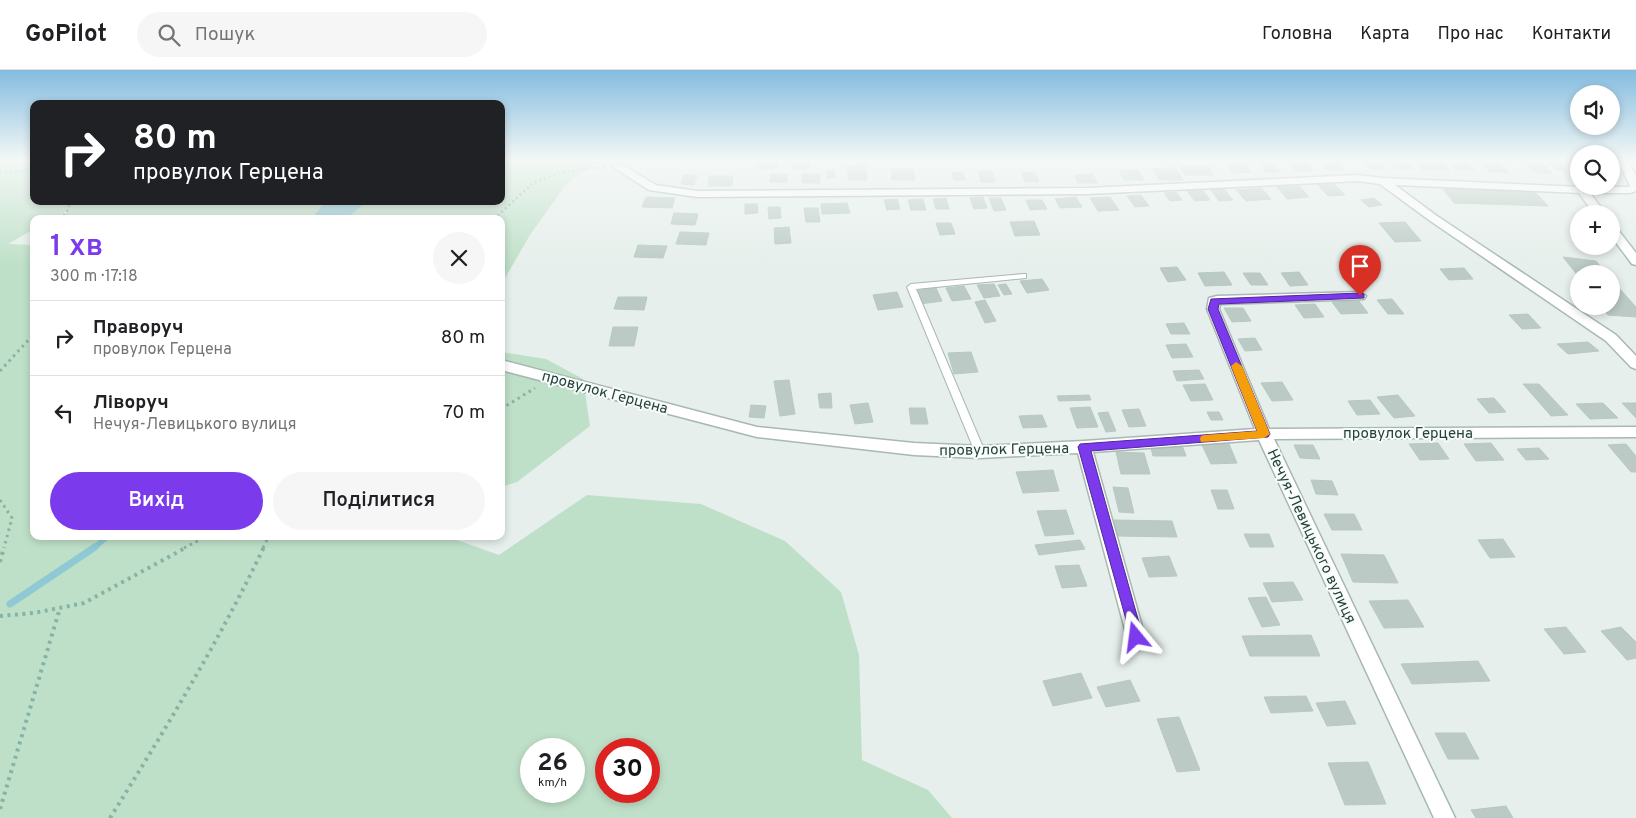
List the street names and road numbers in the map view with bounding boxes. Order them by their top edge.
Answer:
street label: провулок Герцена [539,367,670,419]
street label: провулок Герцена [1343,425,1473,444]
street label: провулок Герцена [939,440,1069,461]
street label: Нечуя-Левицького вулиця [1262,446,1360,627]

